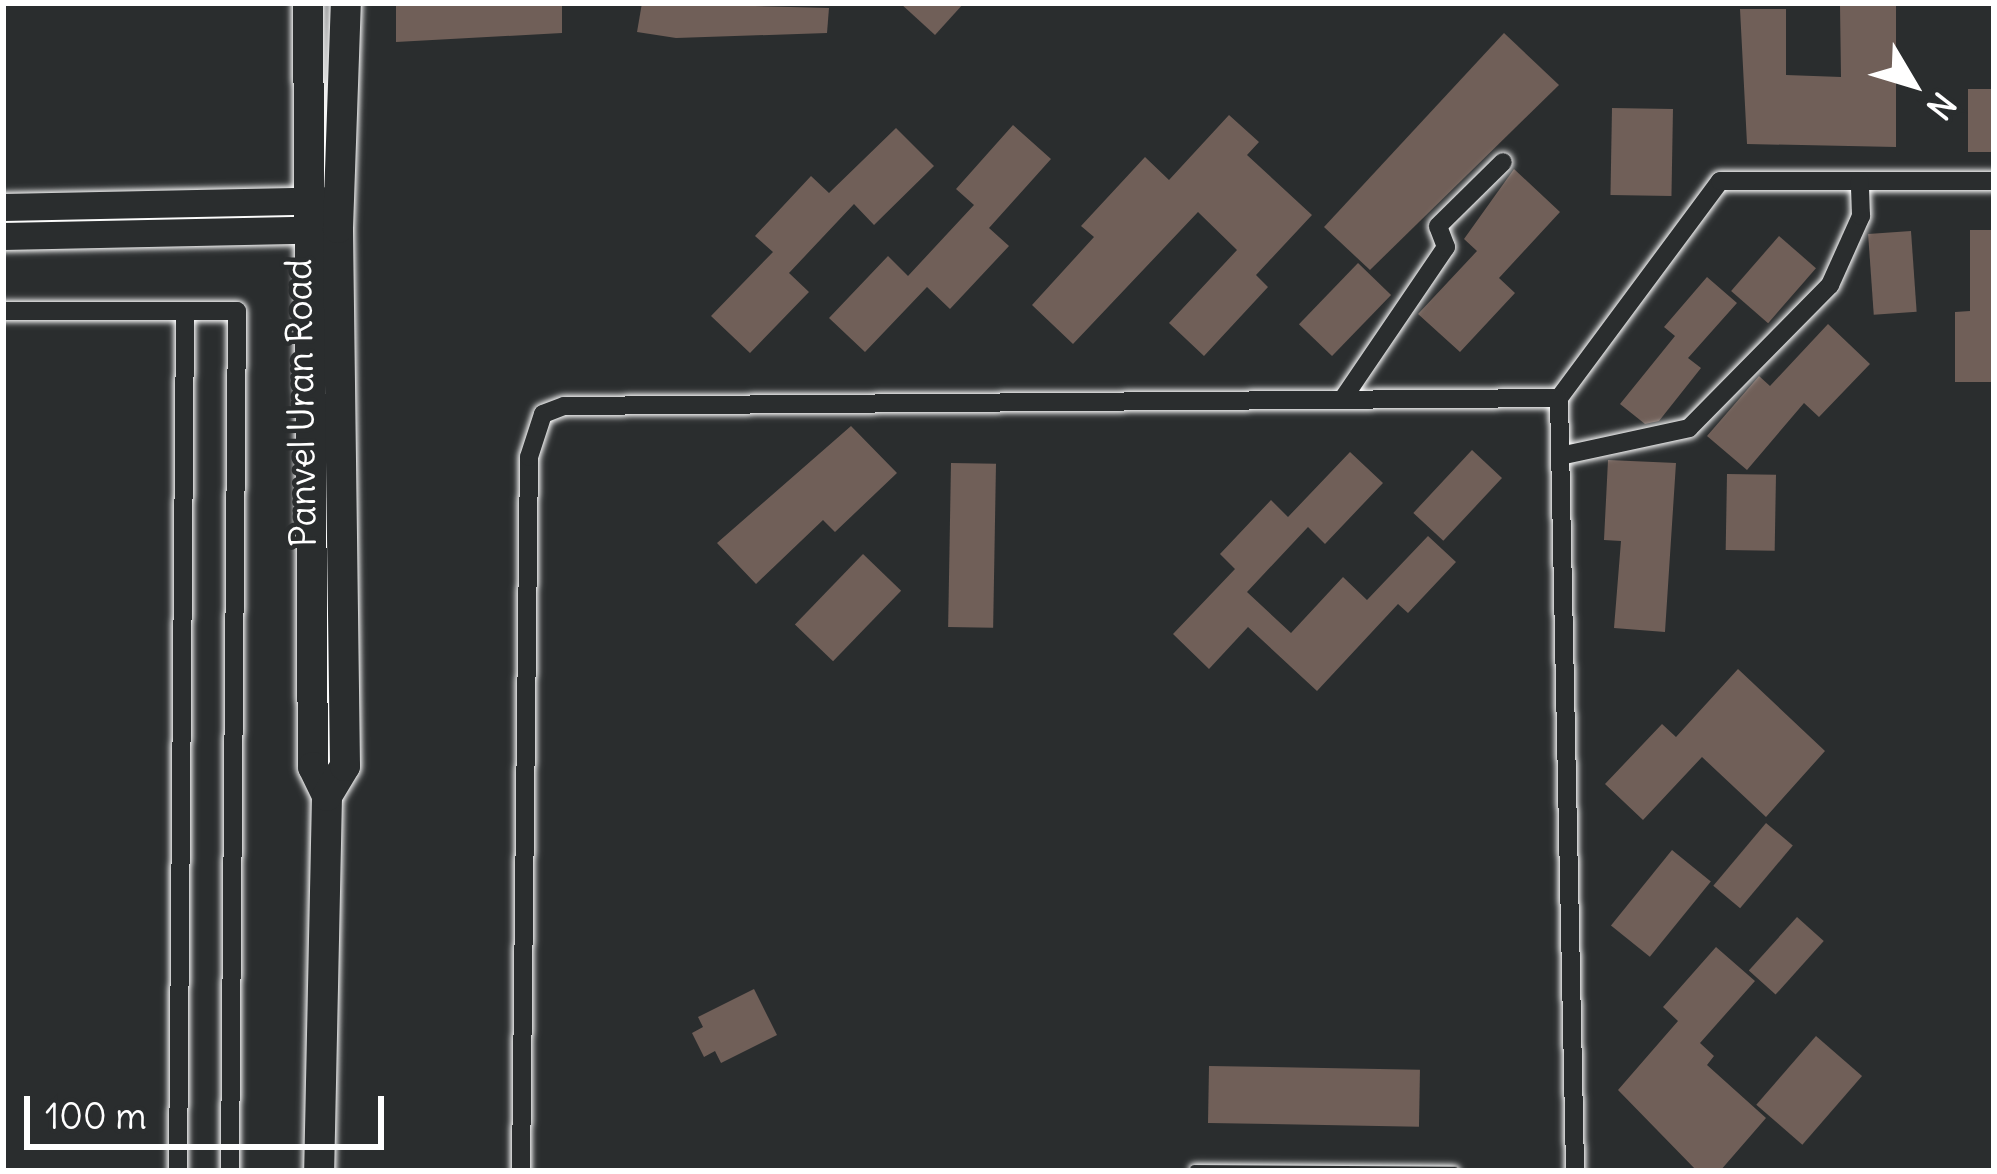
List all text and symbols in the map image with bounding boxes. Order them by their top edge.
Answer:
north arrow [1853,24,1973,144]
text: N [1918,84,1965,128]
street label: Panvel Uran Road [277,258,325,548]
scale bar [30,1072,390,1146]
text: 100 m [45,1094,147,1139]

